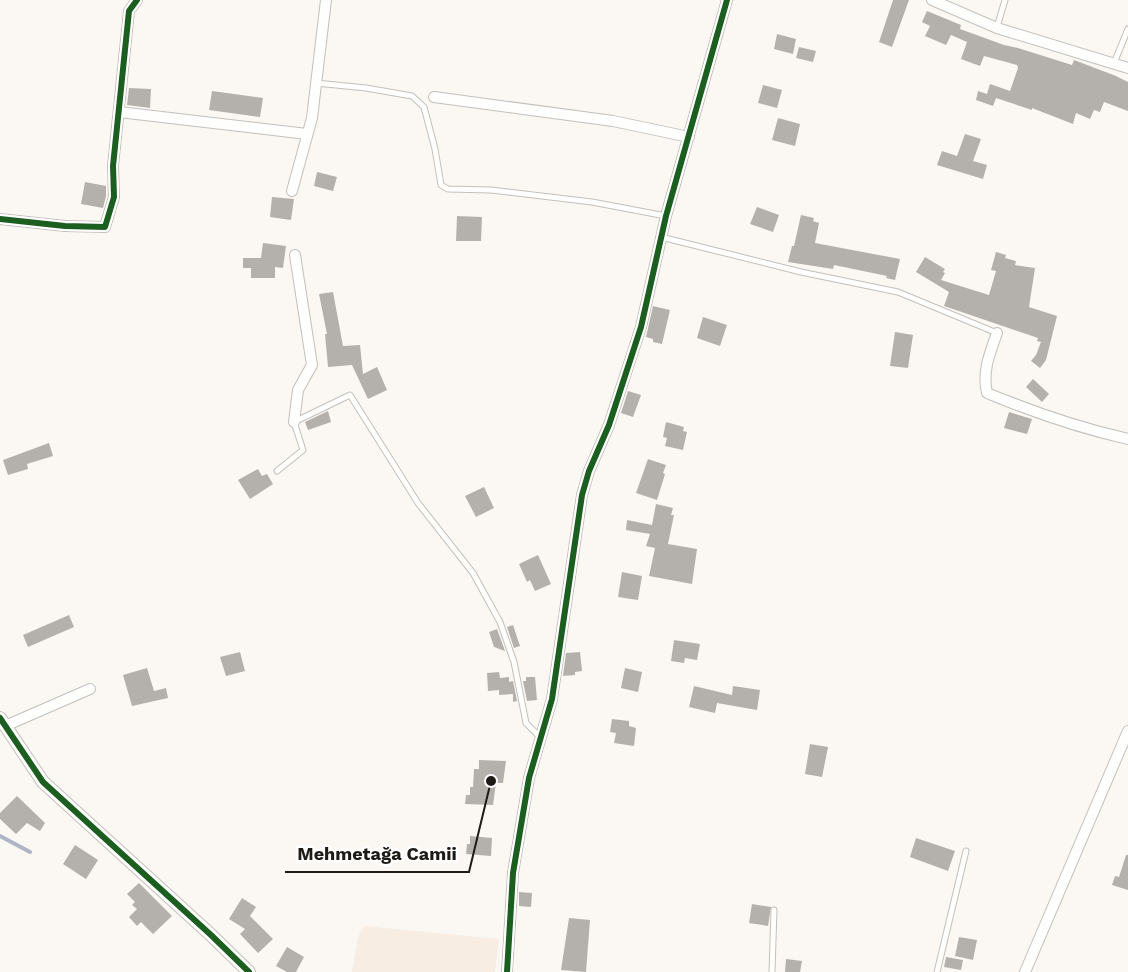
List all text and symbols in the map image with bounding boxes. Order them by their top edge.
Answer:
callout: Mehmetağa Camii [285,836,469,872]
text: Mehmetağa Camii [297,843,457,864]

